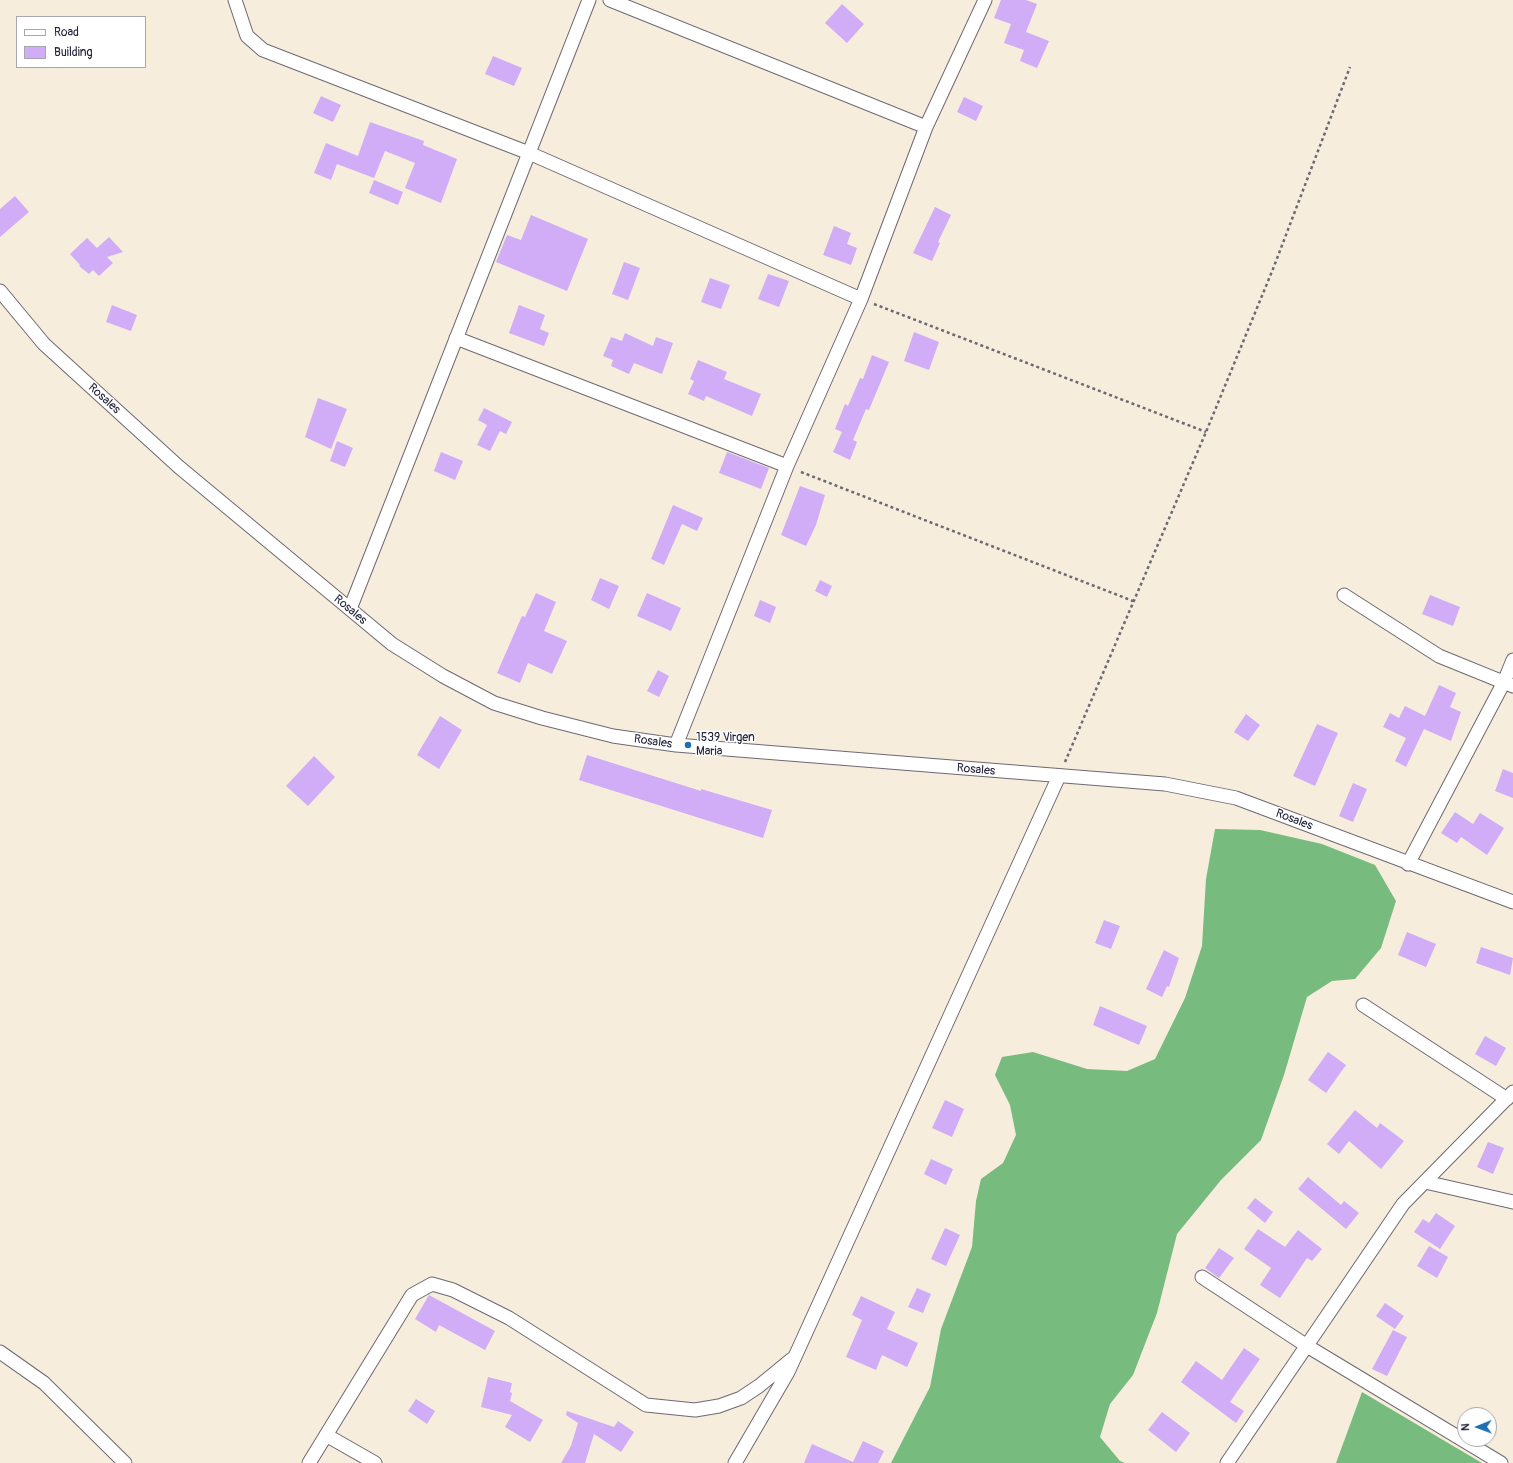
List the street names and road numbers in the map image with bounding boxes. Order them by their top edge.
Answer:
street label: Rosales [85,381,123,417]
street label: Rosales [331,592,369,628]
street label: Rosales [633,732,673,752]
street label: Rosales [956,761,996,779]
street label: Rosales [1273,806,1315,834]

